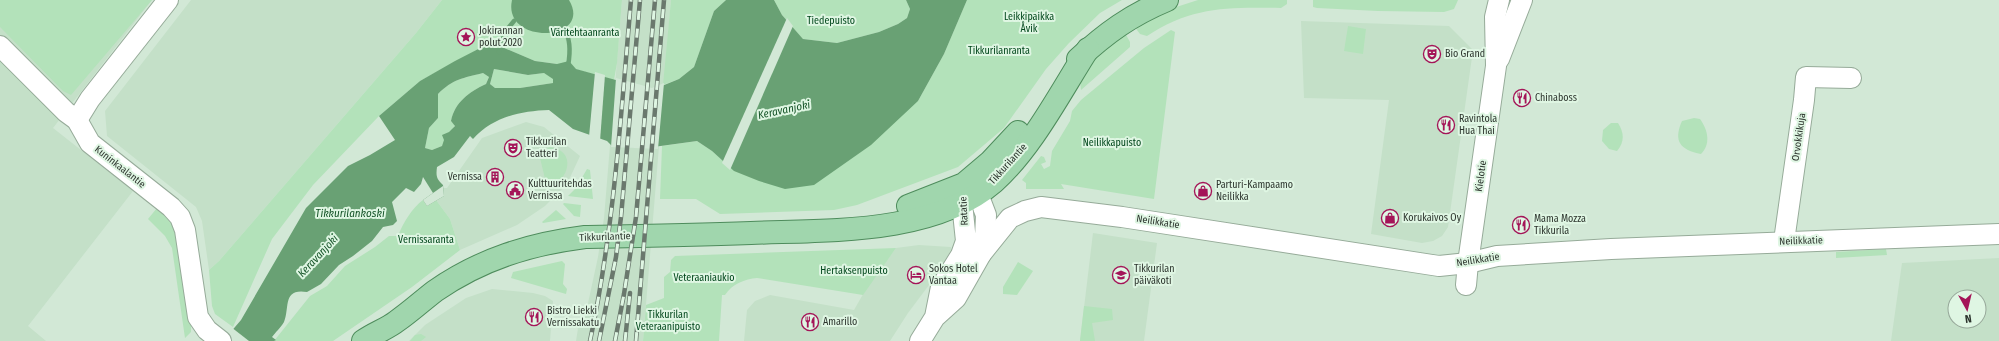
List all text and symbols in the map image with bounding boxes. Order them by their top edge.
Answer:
park label: Leikkipaikka Åvik [1004,11,1054,35]
park label: Tiedepuisto [807,15,855,27]
place label: Jokirannan polut 2020 [479,25,523,49]
place icon: Jokirannan polut 2020 [456,27,476,47]
park label: Väritehtaanranta [551,27,619,39]
theatre icon: Bio Grand [1422,44,1442,64]
park label: Tikkurilanranta [968,45,1030,57]
place label: Bio Grand [1445,48,1485,60]
restaurant icon: Chinaboss [1512,88,1532,108]
place label: Chinaboss [1535,92,1577,104]
water label: Keravanjoki [757,98,812,122]
street label: Orvokkikuja [1790,112,1808,162]
place label: Ravintola Hua Thai [1459,113,1497,137]
restaurant icon: Ravintola Hua Thai [1436,115,1456,135]
place label: Tikkurilan Teatteri [526,136,566,160]
park label: Neilikkapuisto [1083,137,1141,149]
theatre icon: Tikkurilan Teatteri [503,138,523,158]
street label: Tikkurilantie [986,141,1030,187]
street label: Kuninkaalantie [92,143,148,191]
street label: Kielotie [1473,160,1489,192]
building icon: Vernissa [485,167,505,187]
place label: Vernissa [448,171,482,183]
place label: Kulttuuritehdas Vernissa [528,178,592,202]
place label: Parturi-Kampaamo Neilikka [1216,179,1293,203]
public building icon: Kulttuuritehdas Vernissa [505,180,525,200]
shop icon: Parturi-Kampaamo Neilikka [1193,181,1213,201]
street label: Ratatie [957,196,971,226]
water label: Tikkurilankoski [315,207,385,220]
shop icon: Korukaivos Oy [1380,208,1400,228]
place label: Korukaivos Oy [1403,212,1462,224]
street label: Neilikkatie [1136,213,1180,231]
place label: Mama Mozza Tikkurila [1534,213,1586,237]
restaurant icon: Mama Mozza Tikkurila [1511,215,1531,235]
street label: Tikkurilantie [579,230,631,244]
water label: Keravanjoki [295,232,341,280]
park label: Vernissaranta [398,234,454,246]
street label: Neilikkatie [1779,234,1823,248]
street label: Neilikkatie [1456,251,1500,269]
place label: Sokos Hotel Vantaa [929,263,978,287]
place label: Tikkurilan päiväkoti [1134,263,1174,287]
park label: Hertaksenpuisto [820,265,888,277]
hotel icon: Sokos Hotel Vantaa [906,265,926,285]
school or university icon: Tikkurilan päiväkoti [1111,265,1131,285]
park label: Veteraaniaukio [673,272,735,284]
north arrow [1947,289,1987,329]
place label: Bistro Liekki Vernissakatu [547,305,599,329]
restaurant icon: Bistro Liekki Vernissakatu [524,307,544,327]
park label: Tikkurilan Veteraanipuisto [636,309,700,333]
restaurant icon: Amarillo [800,312,820,332]
text: N [1964,312,1972,325]
place label: Amarillo [823,316,857,328]

